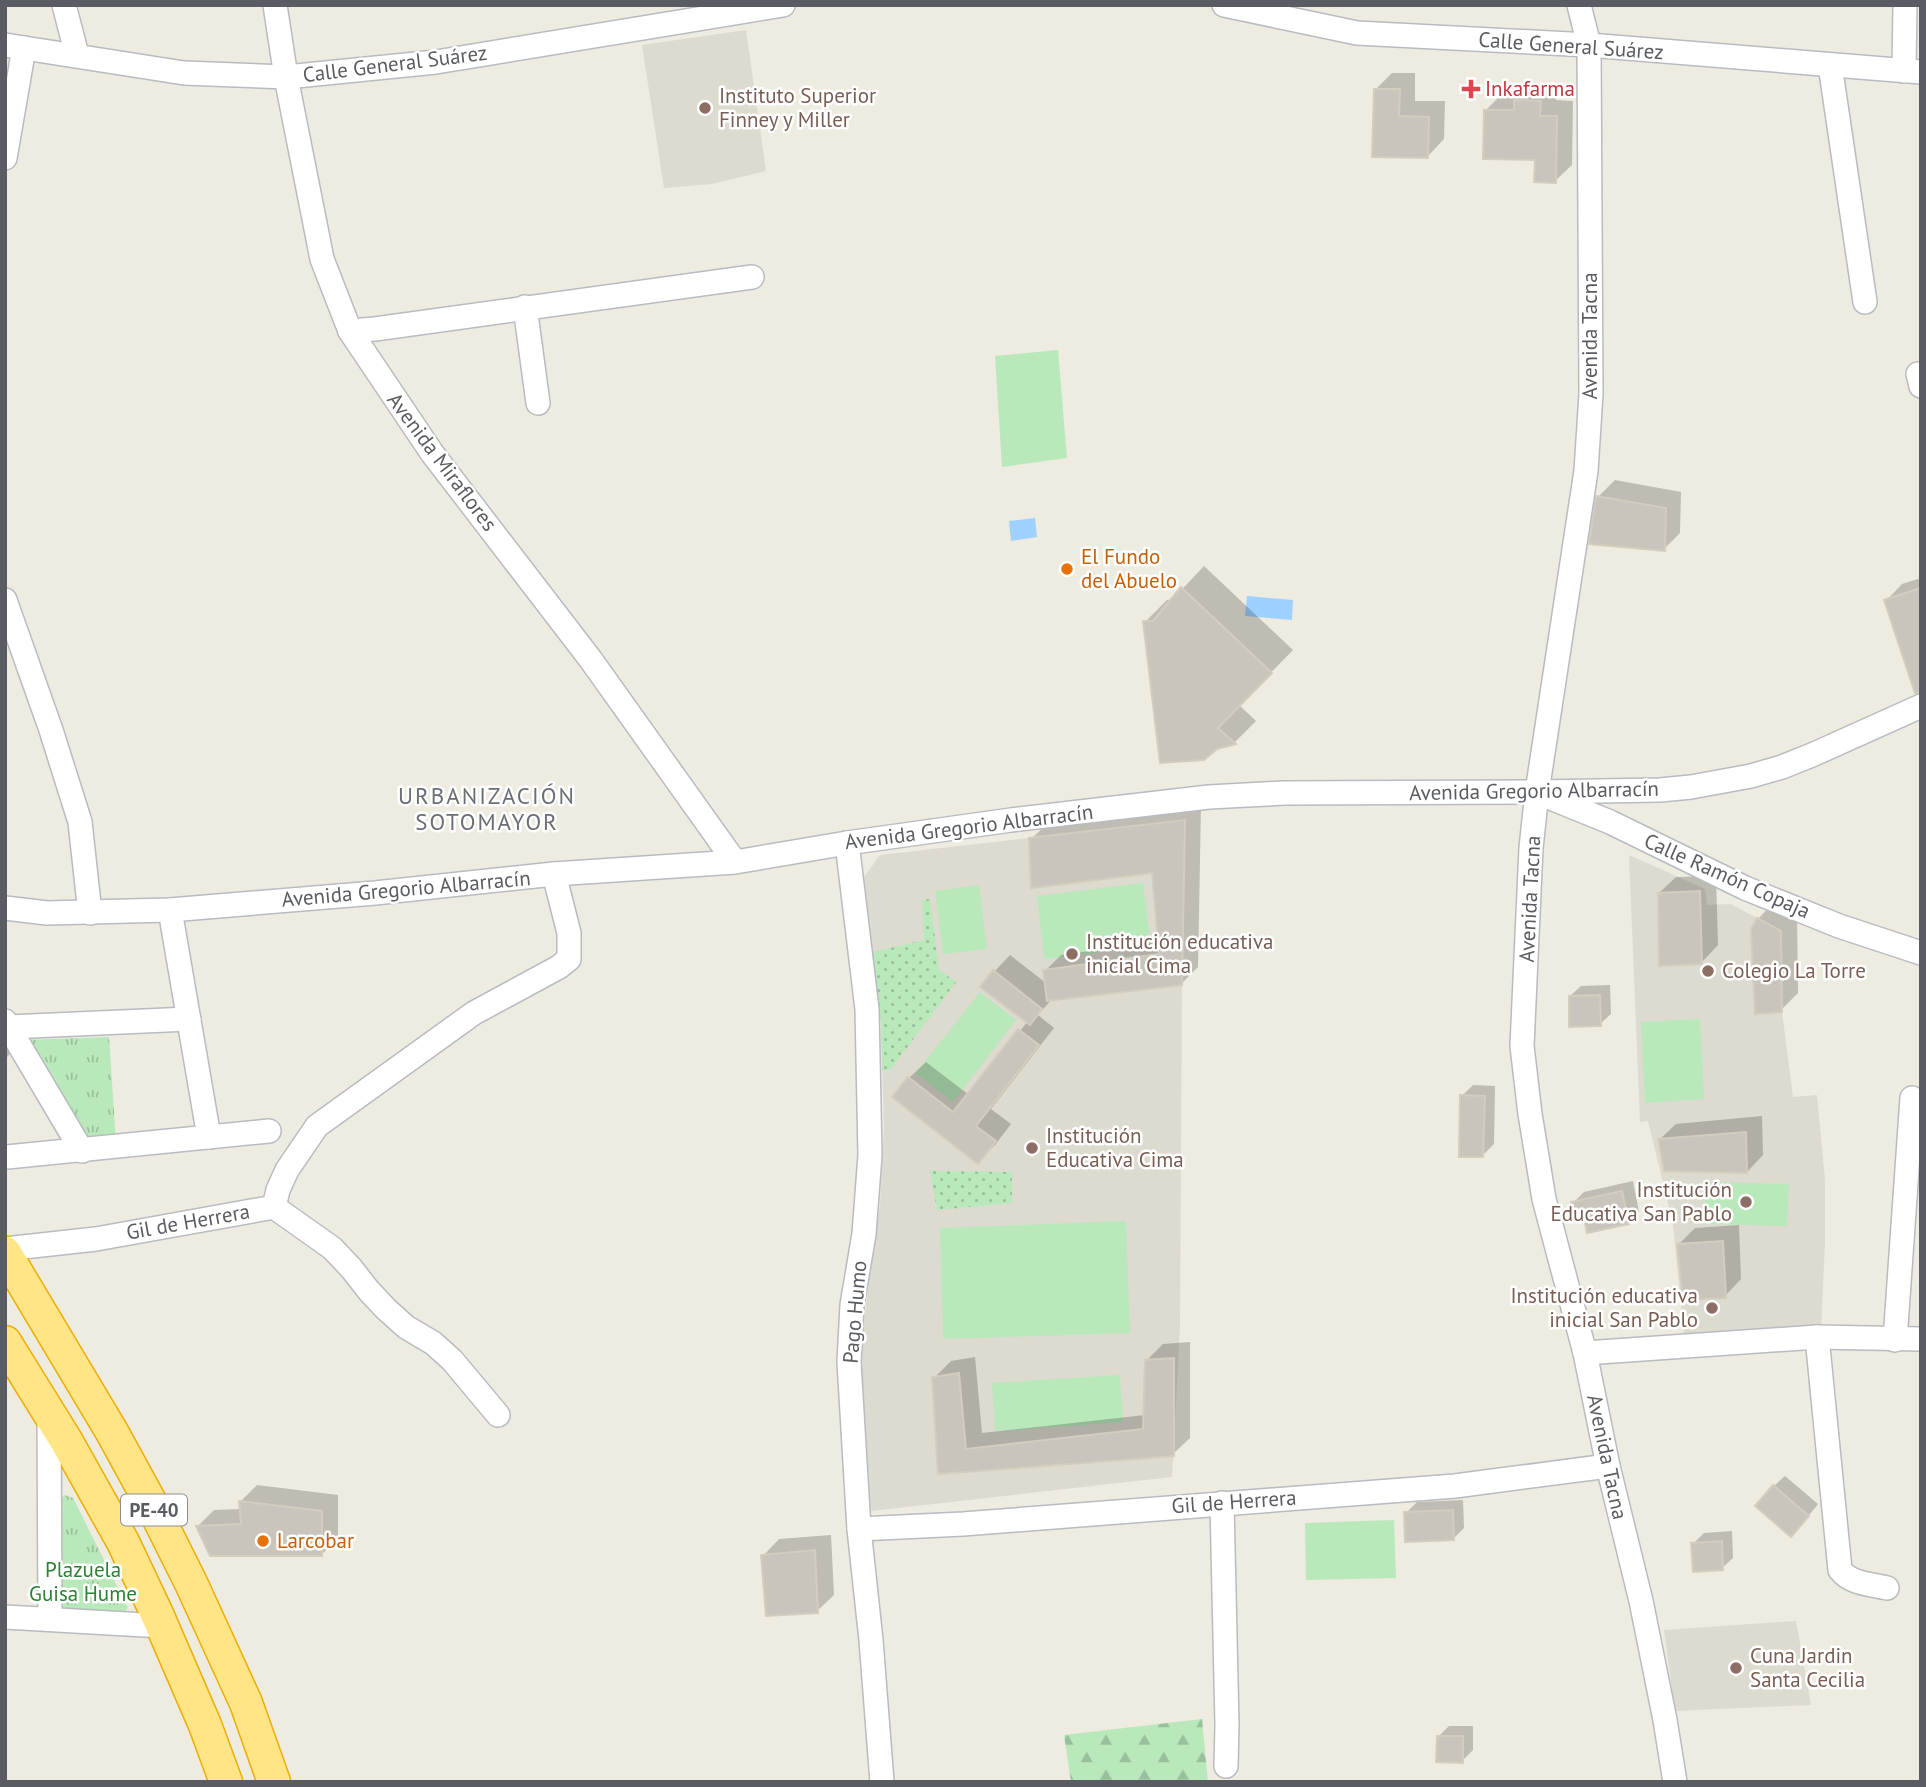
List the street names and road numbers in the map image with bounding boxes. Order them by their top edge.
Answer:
street label: Calle General Suárez [1478,26,1664,65]
street label: Calle General Suárez [301,39,489,88]
street label: Avenida Tacna [1576,272,1603,400]
street label: Avenida Miraflores [382,387,503,536]
street label: Avenida Gregorio Albarracín [1409,775,1659,806]
street label: Avenida Gregorio Albarracín [843,798,1095,855]
street label: Calle Ramón Copaja [1640,827,1814,924]
street label: Avenida Tacna [1513,835,1546,963]
street label: Avenida Gregorio Albarracín [280,864,532,913]
street label: Gil de Herrera [124,1197,252,1246]
street label: Pago Humo [837,1259,872,1365]
street label: Avenida Tacna [1581,1392,1634,1522]
street label: Gil de Herrera [1171,1484,1297,1519]
road number: PE-40 [121,1494,187,1526]

